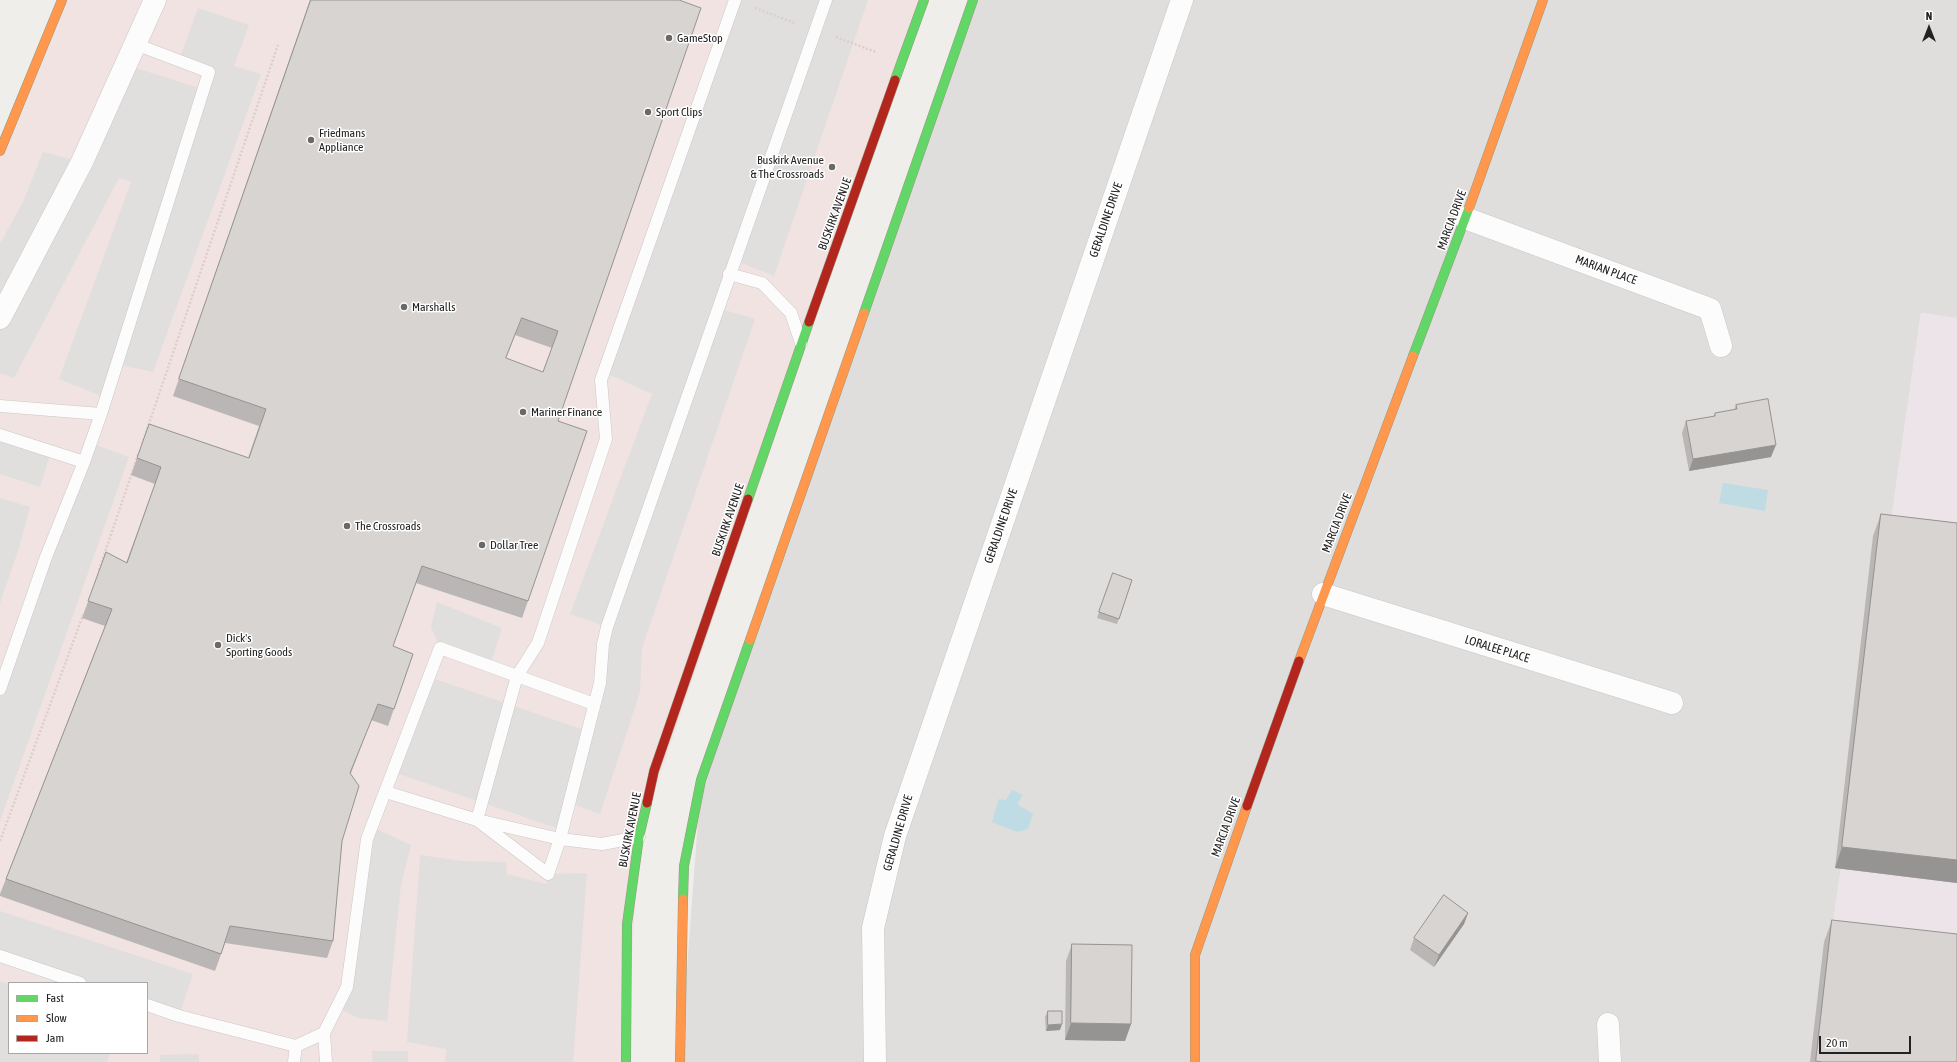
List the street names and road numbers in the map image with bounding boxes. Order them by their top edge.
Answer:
street label: BUSKIRK AVENUE [815,176,855,252]
street label: GERALDINE DRIVE [1086,181,1126,259]
street label: MARCIA DRIVE [1435,188,1469,252]
street label: MARIAN PLACE [1573,252,1639,288]
street label: BUSKIRK AVENUE [709,482,747,558]
street label: GERALDINE DRIVE [981,487,1021,565]
street label: MARCIA DRIVE [1319,491,1355,555]
street label: LORALEE PLACE [1463,632,1531,666]
street label: BUSKIRK AVENUE [616,791,644,869]
street label: GERALDINE DRIVE [880,793,916,873]
street label: MARCIA DRIVE [1209,795,1243,859]

